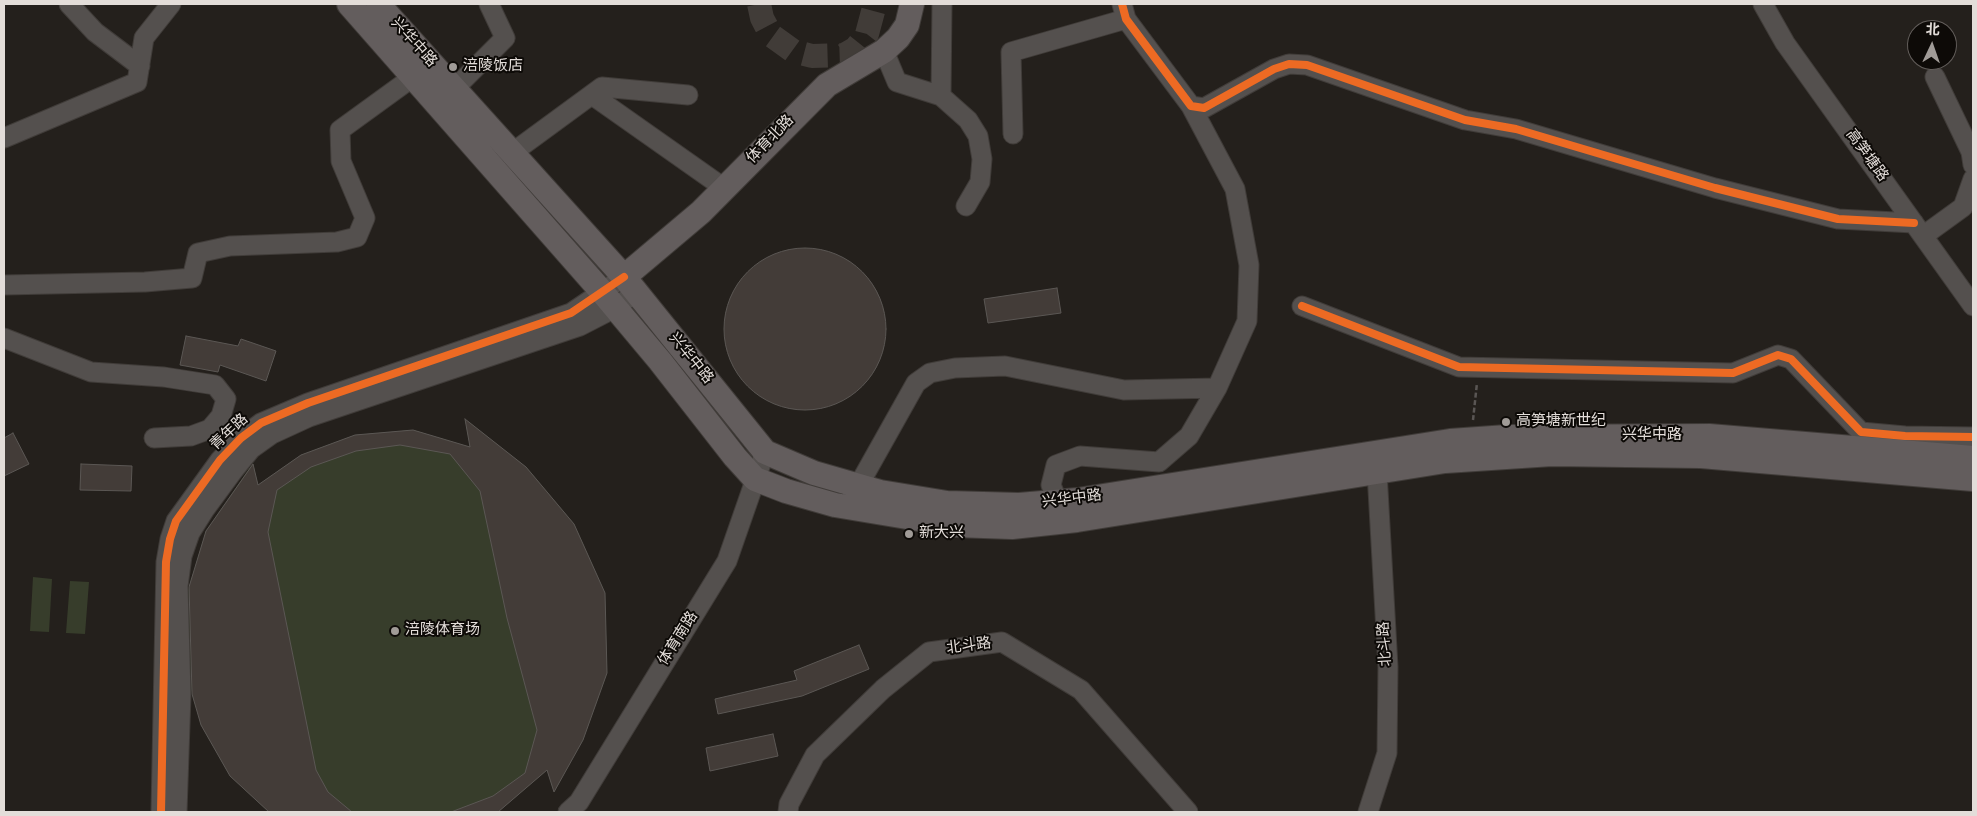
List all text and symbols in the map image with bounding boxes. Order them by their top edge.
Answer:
street label: 兴华中路 [386,15,440,71]
north arrow [1907,20,1957,70]
text: 北 [1925,22,1940,39]
place label: 涪陵饭店 [463,58,523,76]
marker: 涪陵饭店 [447,61,459,73]
street label: 体育北路 [744,112,798,168]
street label: 高笋塘路 [1841,126,1891,186]
street label: 兴华中路 [664,330,716,388]
street label: 青年路 [207,411,253,455]
place label: 高笋塘新世纪 [1516,413,1606,431]
marker: 高笋塘新世纪 [1500,416,1512,428]
street label: 兴华中路 [1622,427,1682,445]
street label: 兴华中路 [1041,487,1103,513]
place label: 新大兴 [919,525,964,543]
marker: 新大兴 [903,528,915,540]
street label: 体育南路 [655,609,703,669]
street label: 北斗路 [1376,621,1396,667]
place label: 涪陵体育场 [405,622,480,640]
marker: 涪陵体育场 [389,625,401,637]
street label: 北斗路 [946,635,992,659]

